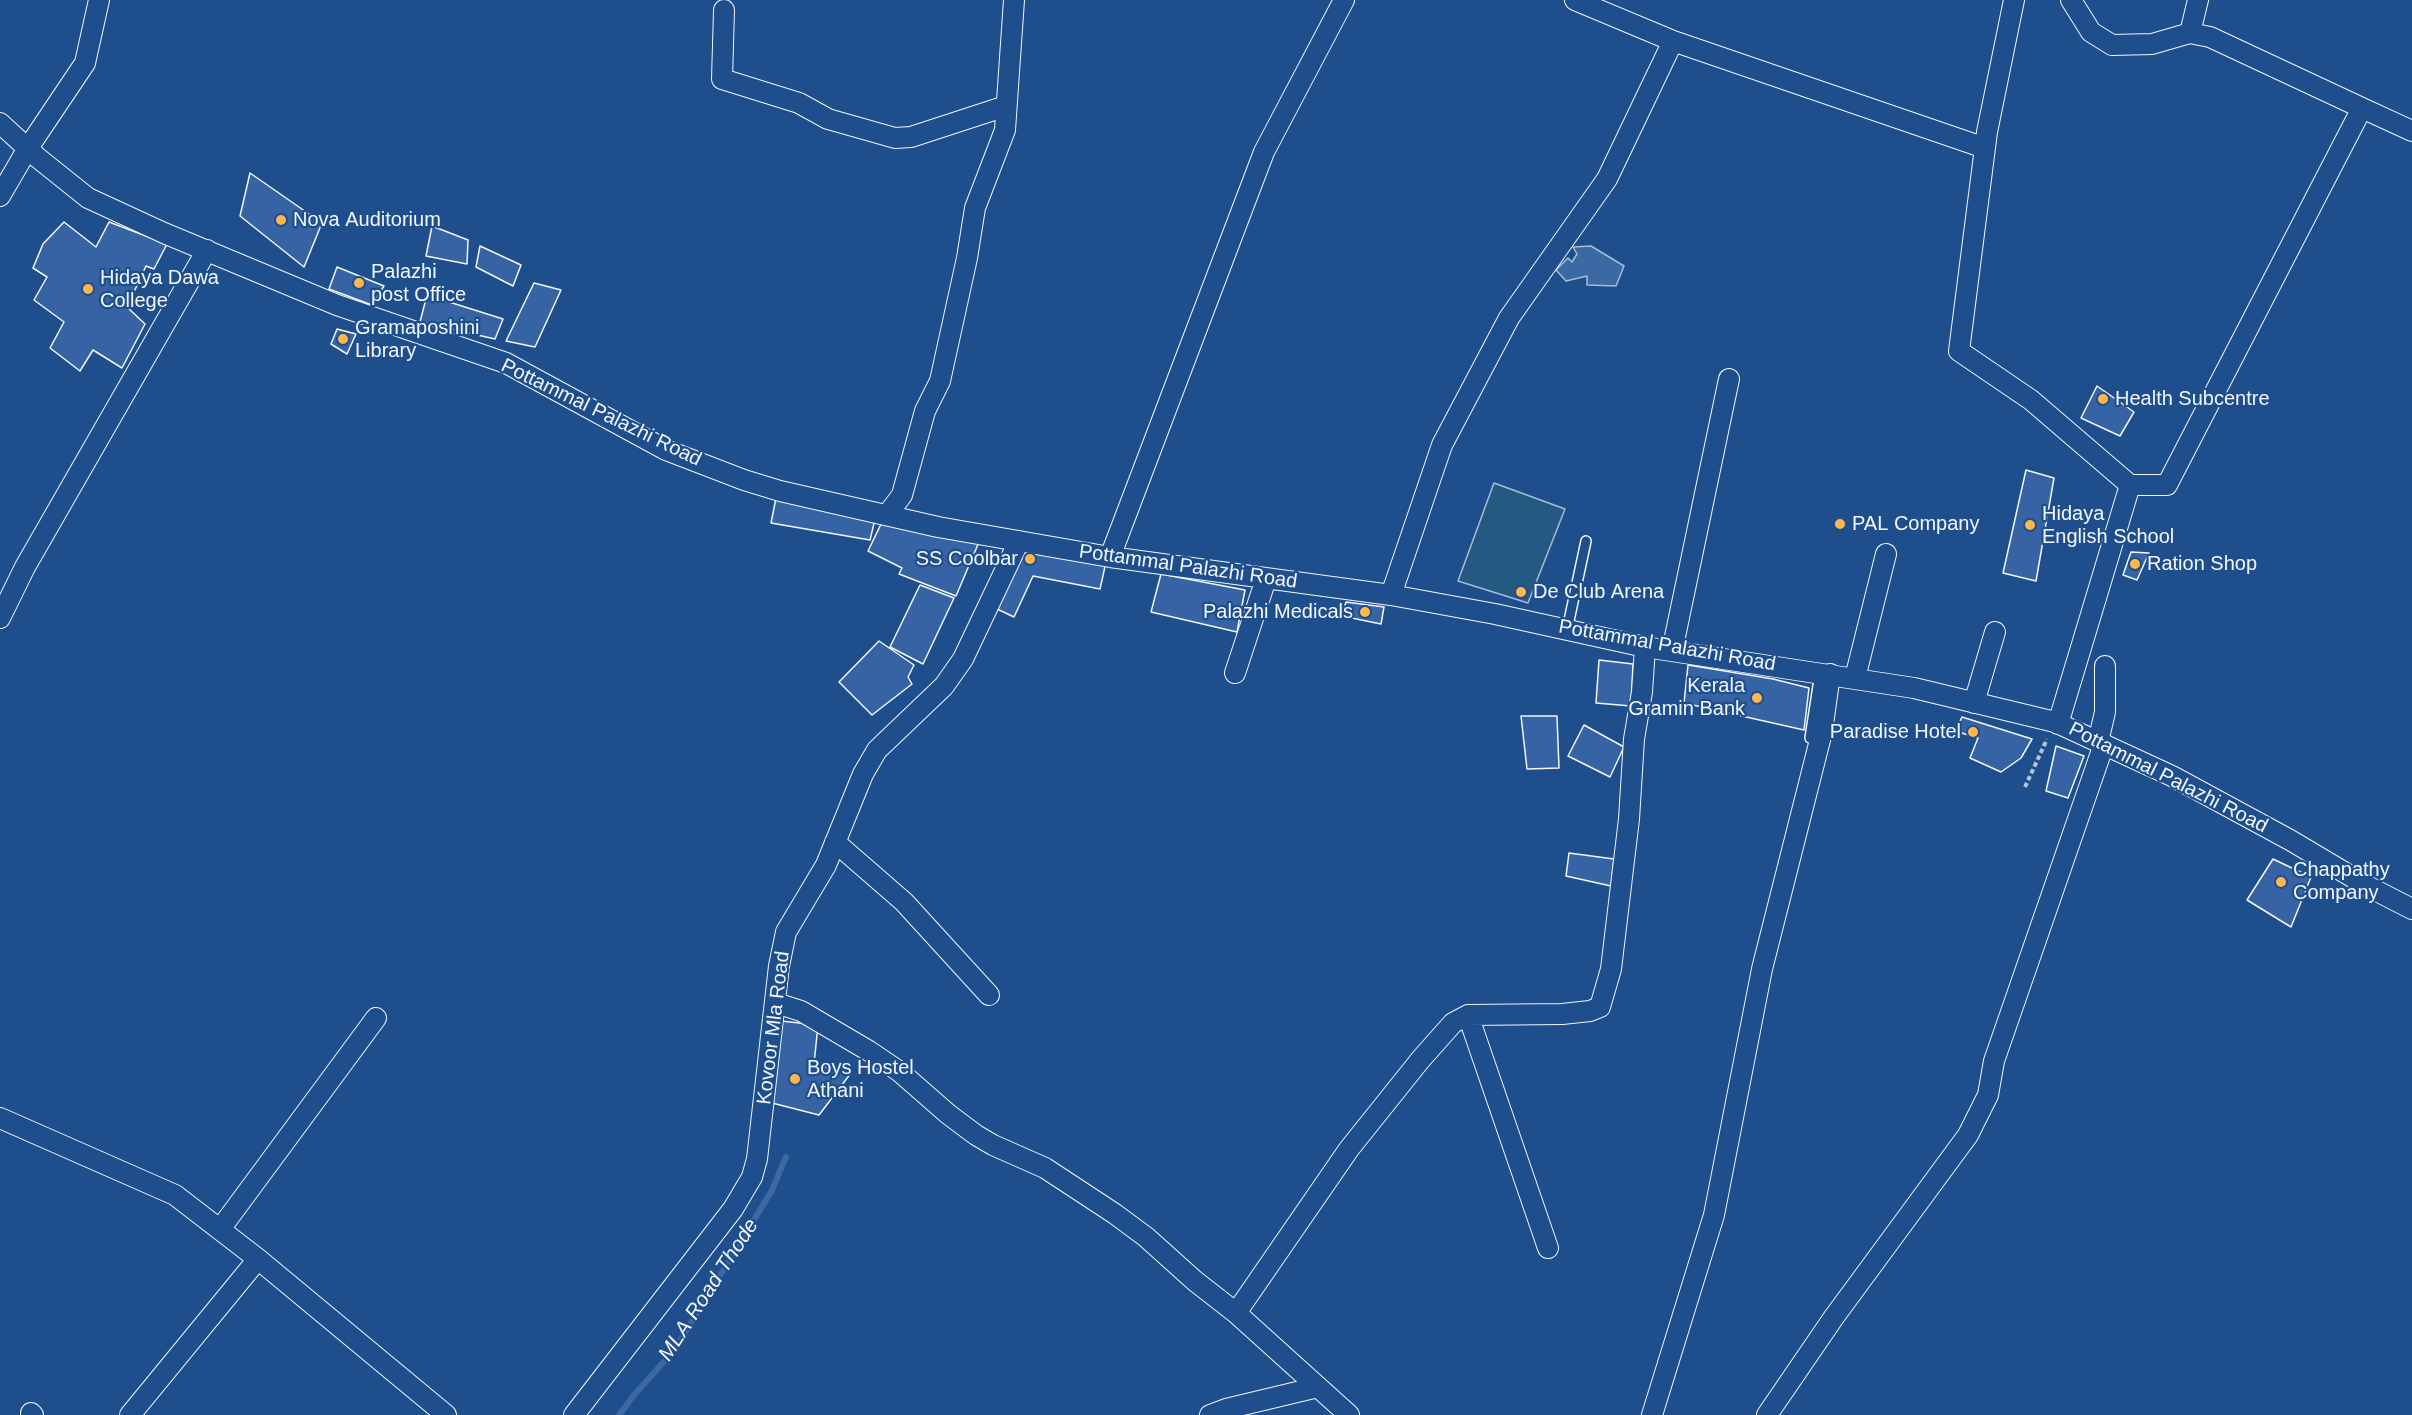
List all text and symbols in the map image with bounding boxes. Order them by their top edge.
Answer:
place label: Nova Auditorium [293,208,441,232]
marker: Nova Auditorium [274,213,288,227]
place label: Palazhi post Office [371,260,466,307]
place label: Hidaya Dawa College [100,266,219,313]
marker: Palazhi post Office [352,276,366,290]
marker: Hidaya Dawa College [81,282,95,296]
place label: Gramaposhini Library [355,316,480,363]
marker: Gramaposhini Library [336,332,350,346]
street label: Pottammal Palazhi Road [497,354,705,472]
place label: Health Subcentre [2115,387,2270,411]
marker: Health Subcentre [2096,392,2110,406]
place label: Hidaya English School [2042,502,2174,549]
place label: PAL Company [1852,512,1979,536]
marker: PAL Company [1833,517,1847,531]
marker: Hidaya English School [2023,518,2037,532]
street label: Pottammal Palazhi Road [1077,540,1299,594]
place label: SS Coolbar [916,547,1018,571]
marker: SS Coolbar [1023,552,1037,566]
place label: Ration Shop [2147,552,2257,576]
marker: Ration Shop [2128,557,2142,571]
place label: De Club Arena [1533,580,1664,604]
marker: De Club Arena [1514,585,1528,599]
place label: Palazhi Medicals [1203,600,1353,624]
marker: Palazhi Medicals [1358,605,1372,619]
street label: Pottammal Palazhi Road [1557,615,1777,677]
place label: Kerala Gramin Bank [1628,674,1745,721]
marker: Kerala Gramin Bank [1750,691,1764,705]
street label: Pottammal Palazhi Road [2064,717,2272,839]
place label: Paradise Hotel [1830,720,1961,744]
marker: Paradise Hotel [1966,725,1980,739]
place label: Chappathy Company [2293,858,2390,905]
marker: Chappathy Company [2274,875,2288,889]
street label: Kovoor Mla Road [753,950,795,1106]
place label: Boys Hostel Athani [807,1056,914,1103]
marker: Boys Hostel Athani [788,1072,802,1086]
water label: MLA Road Thode [654,1214,764,1366]

